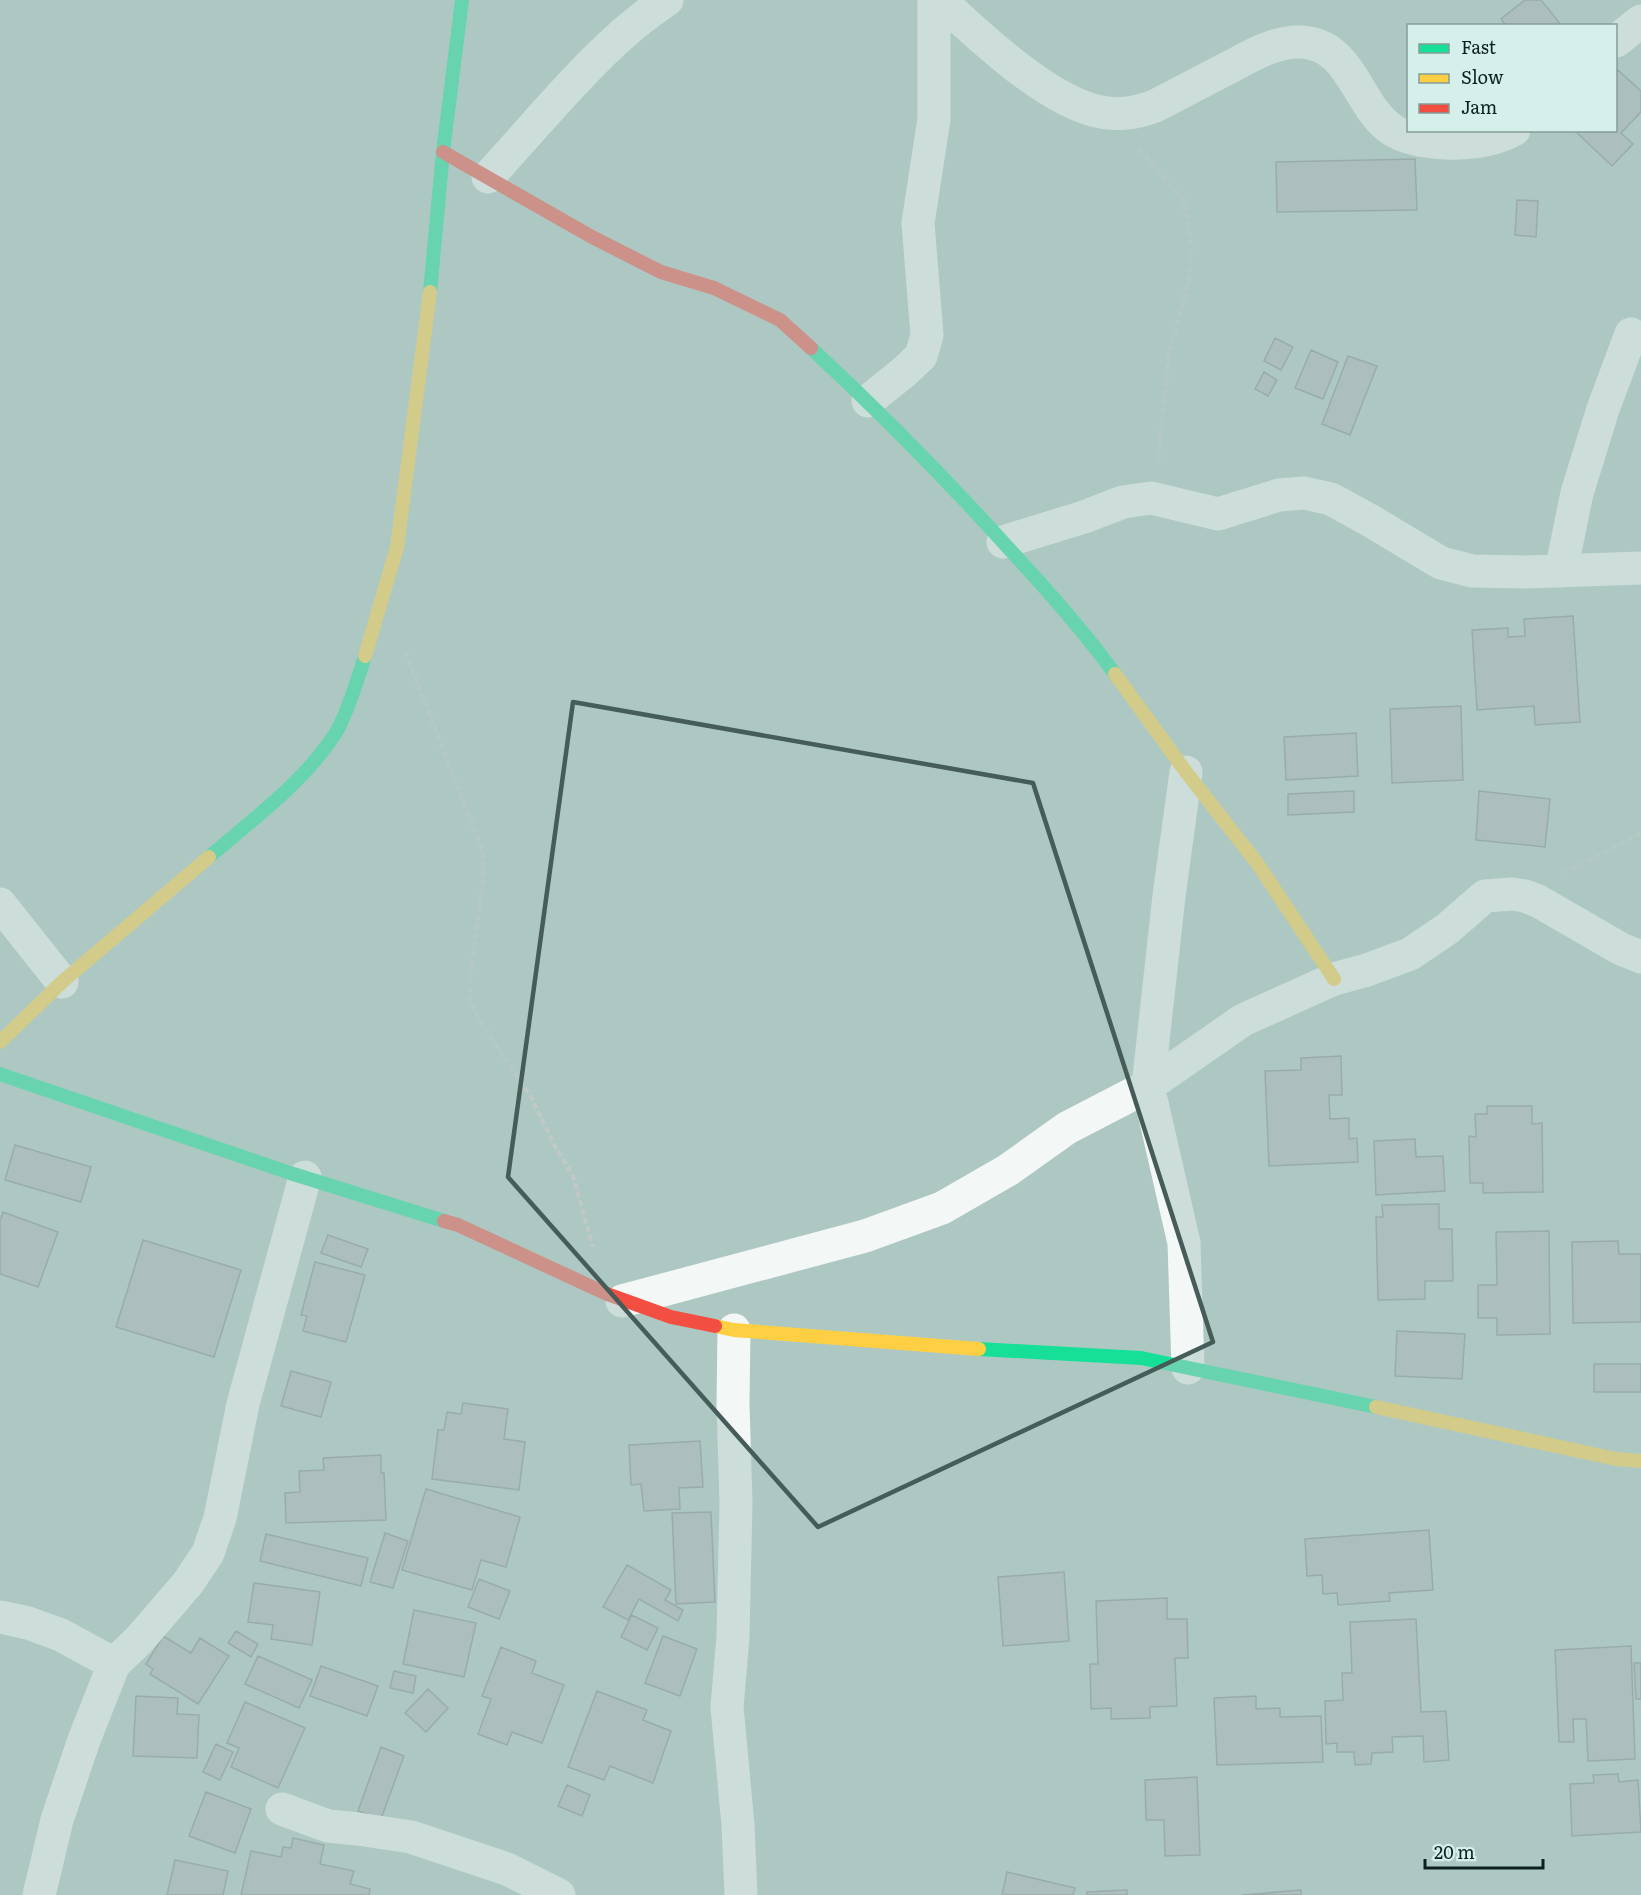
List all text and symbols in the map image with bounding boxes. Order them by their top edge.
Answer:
legend [1407,24,1617,132]
text: Fast [1461,33,1497,60]
text: Slow [1461,63,1504,90]
text: Jam [1461,93,1497,120]
scale bar [1425,1832,1544,1870]
text: 20 m [1434,1838,1475,1865]

